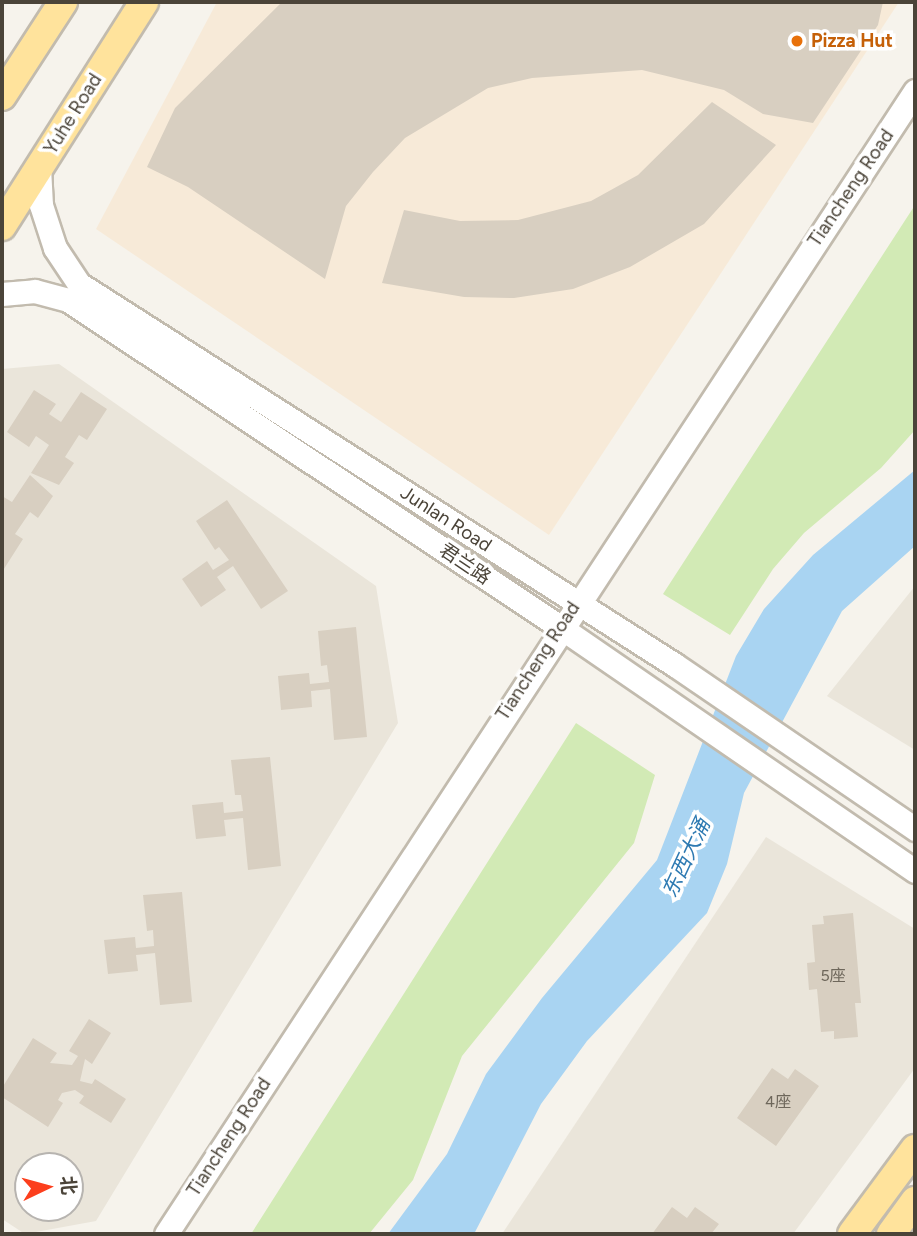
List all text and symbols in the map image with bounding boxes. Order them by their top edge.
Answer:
place label: Pizza Hut [811,30,893,52]
marker: Pizza Hut [789,33,805,49]
street label: Yuhe Road [39,69,107,159]
street label: Tiancheng Road [803,125,899,251]
street label: Junlan Road [396,481,496,557]
street label: 君兰路 [435,539,495,589]
street label: Tiancheng Road [491,597,585,725]
water label: 东西大涌 [657,815,715,901]
house number: 5座 [820,966,846,986]
street label: Tiancheng Road [182,1073,276,1201]
house number: 4座 [765,1092,791,1112]
north arrow [14,1152,84,1222]
text: 北 [56,1175,81,1196]

